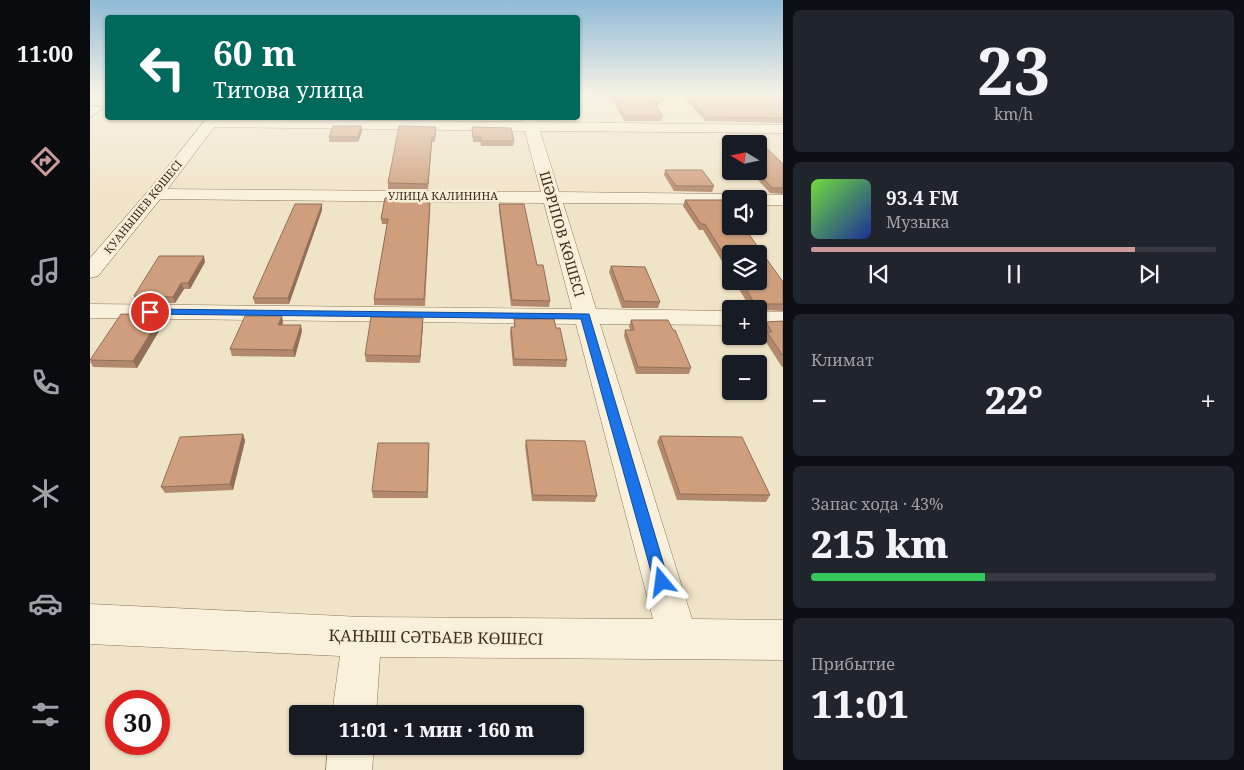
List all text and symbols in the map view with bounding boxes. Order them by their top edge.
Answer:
text: 23 [977,26,1050,114]
text: 60 m [213,29,296,76]
icon: left [130,35,195,100]
text: 11:00 [17,38,73,68]
text: Титова улица [213,74,364,104]
text: km/h [994,103,1033,125]
north arrow [722,135,768,180]
map controls [722,135,767,400]
icon: directions [28,144,63,179]
street label: ҚУАНЫШЕВ КӨШЕСІ [100,157,185,257]
street label: ШӘРІПОВ КӨШЕСІ [535,169,590,299]
text: 93.4 FM [886,185,959,211]
street label: УЛИЦА КАЛИНИНА [388,188,498,203]
button: sound [722,190,767,235]
text: Музыка [886,211,950,233]
button: layers [722,245,767,290]
icon: music [28,254,63,289]
icon: previous [865,260,893,288]
icon: pause [1000,260,1028,288]
icon: next [1135,260,1163,288]
pin [129,291,171,333]
icon: arrive [136,298,164,326]
button: + [722,300,767,345]
text: Климат [811,349,874,371]
button: − [722,355,767,400]
icon: phone [28,365,63,400]
text: 22° [985,373,1043,425]
text: − [811,381,827,419]
text: + [1200,381,1216,419]
icon: climate [28,476,63,511]
text: Запас хода · 43% [811,493,943,515]
text: 215 km [811,517,949,569]
position arrow [635,555,687,607]
icon: car [28,586,63,621]
street label: ҚАНЫШ СӘТБАЕВ КӨШЕСІ [328,624,544,650]
text: Прибытие [811,653,895,675]
text: 11:01 [811,677,909,729]
speed limit sign: 30 [105,690,170,755]
icon: filters [28,697,63,732]
text: 11:01 · 1 мин · 160 m [339,717,534,743]

